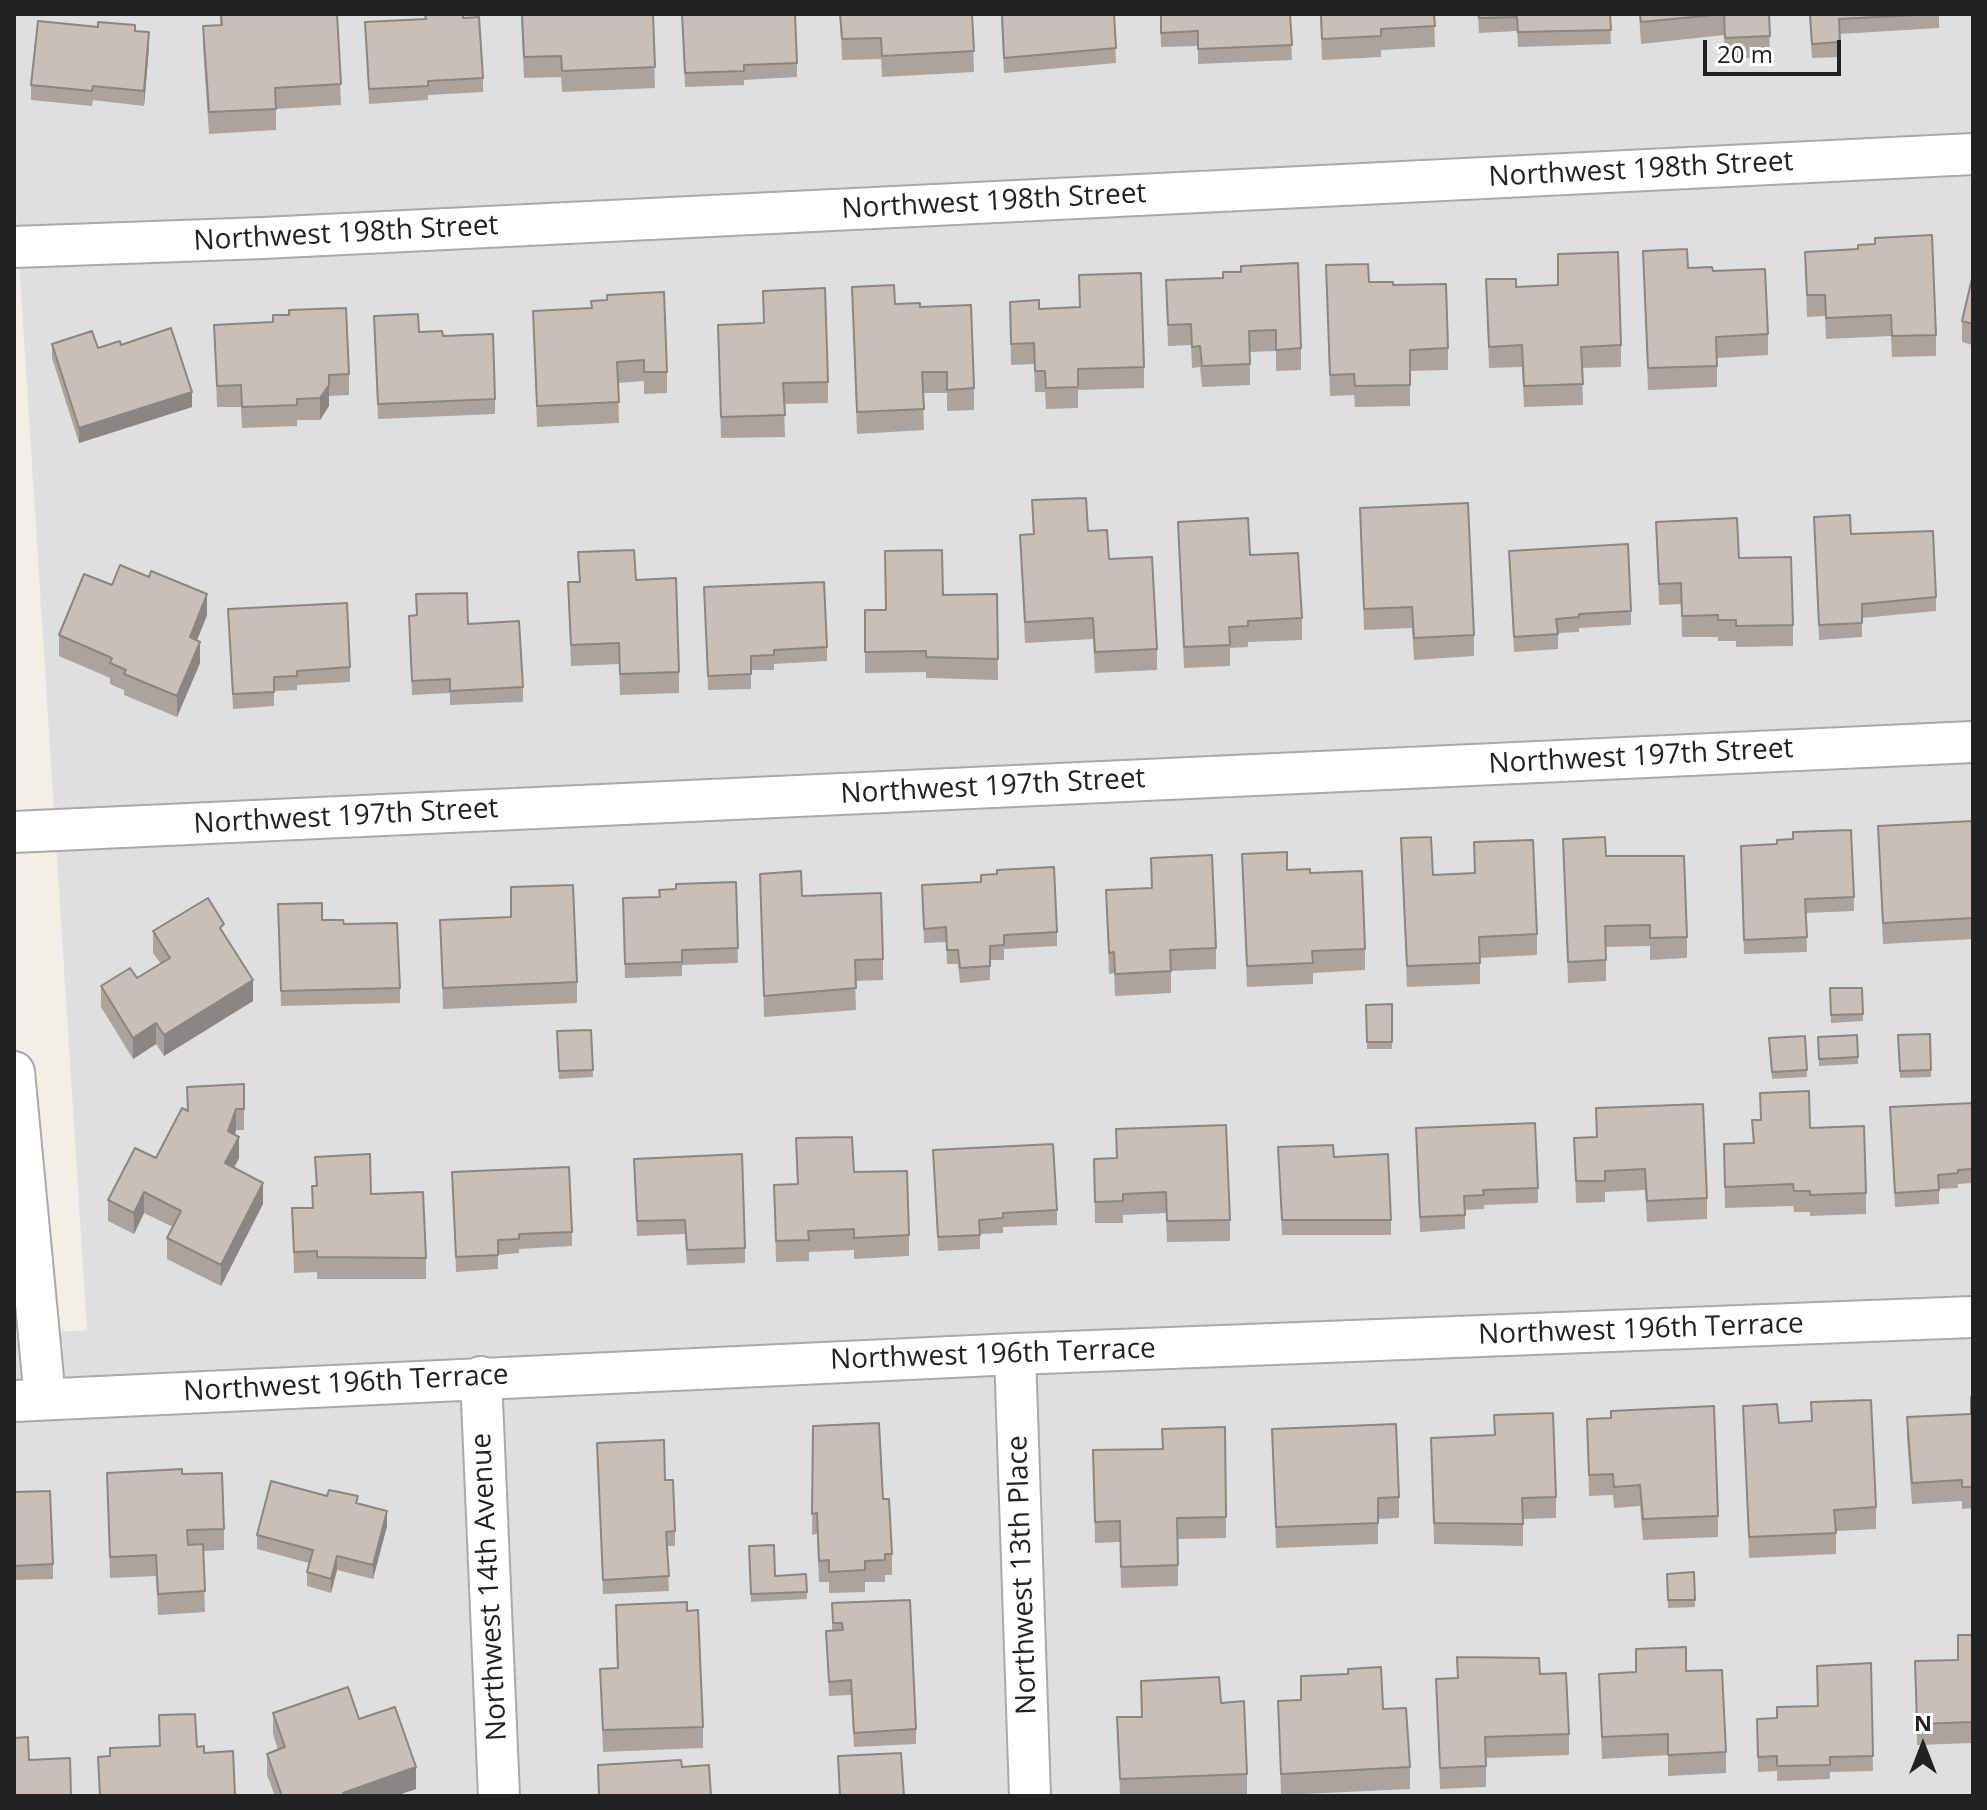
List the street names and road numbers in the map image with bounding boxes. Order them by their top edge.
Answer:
street label: Northwest 198th Street [1488,145,1794,195]
street label: Northwest 198th Street [841,177,1147,227]
street label: Northwest 198th Street [193,209,499,259]
street label: Northwest 197th Street [1488,732,1794,782]
street label: Northwest 197th Street [840,762,1146,812]
street label: Northwest 197th Street [193,792,499,842]
street label: Northwest 196th Terrace [1478,1308,1804,1352]
street label: Northwest 196th Terrace [830,1333,1156,1377]
street label: Northwest 196th Terrace [182,1359,510,1409]
street label: Northwest 14th Avenue [465,1432,515,1742]
street label: Northwest 13th Place [1001,1435,1045,1715]

